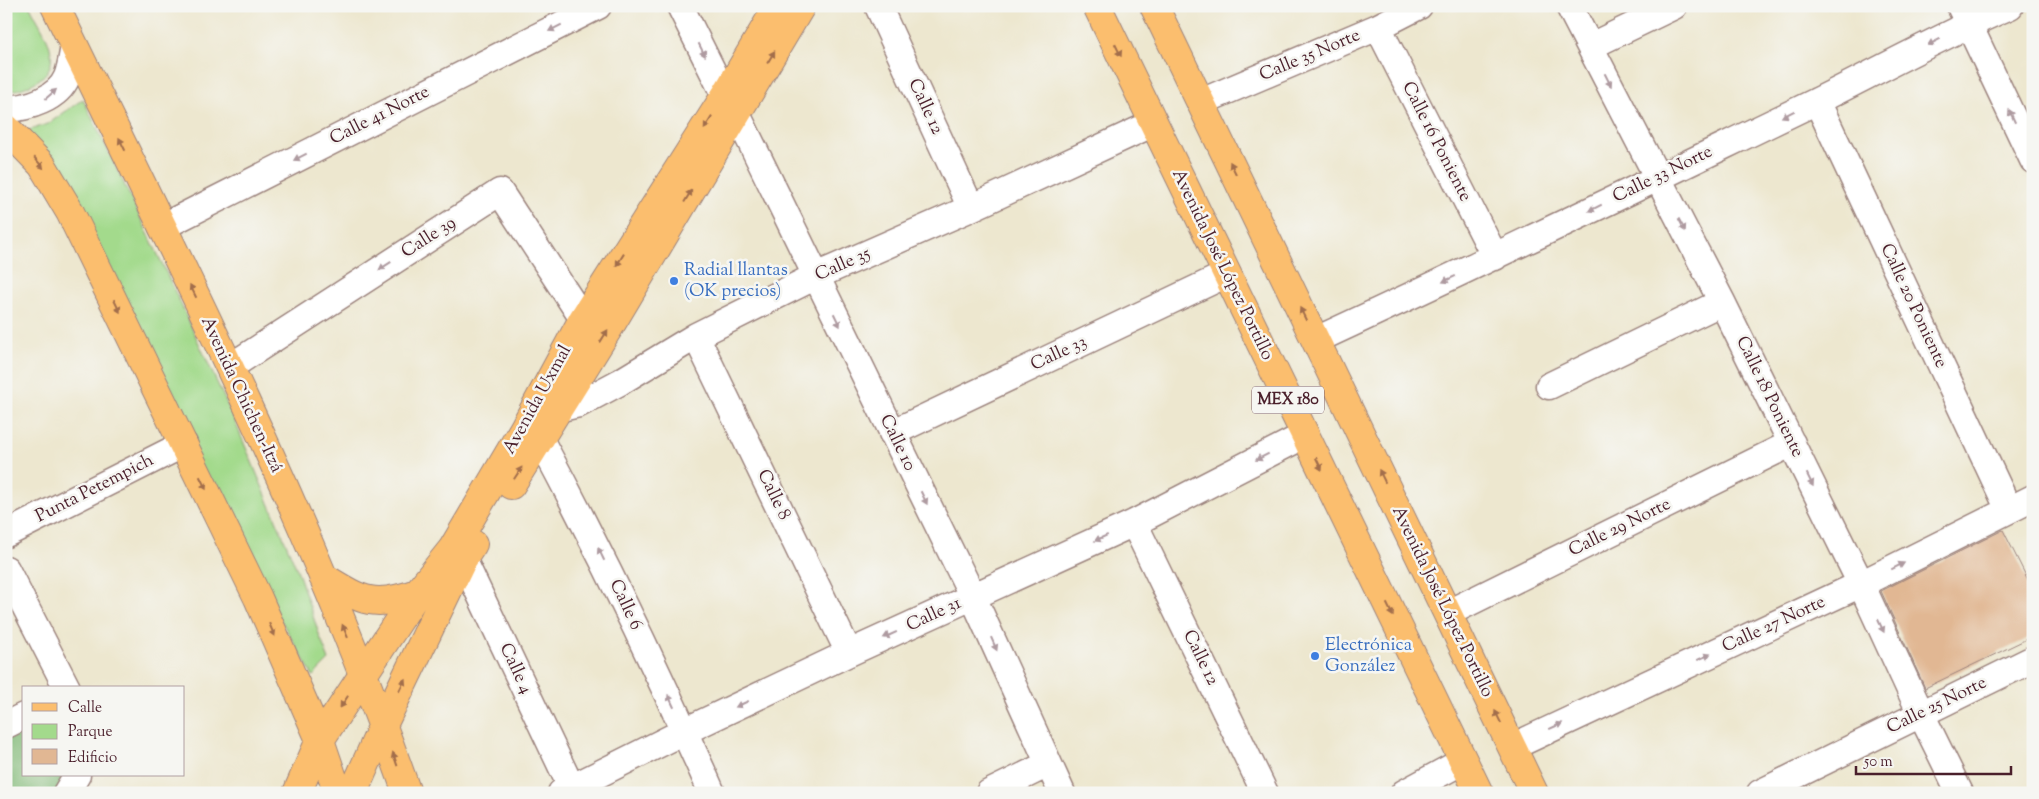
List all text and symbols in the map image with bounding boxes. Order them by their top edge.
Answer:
street label: Calle 35 Norte [1256,23,1364,89]
one-way arrow [548,24,562,32]
one-way arrow [1927,38,1941,46]
one-way arrow [698,43,706,57]
one-way arrow [1114,43,1122,57]
one-way arrow [767,50,776,63]
one-way arrow [1604,73,1612,88]
street label: Calle 12 [901,75,950,140]
street label: Calle 16 Poniente [1394,77,1478,207]
street label: Calle 41 Norte [326,80,434,152]
one-way arrow [45,88,58,99]
one-way arrow [2008,109,2016,123]
one-way arrow [1781,110,1796,119]
one-way arrow [703,116,712,129]
one-way arrow [118,137,126,152]
street label: Calle 33 Norte [1609,140,1717,210]
one-way arrow [293,153,308,161]
one-way arrow [34,157,45,170]
one-way arrow [1228,161,1236,175]
street label: Avenida José López Portillo [1164,165,1280,365]
one-way arrow [683,190,692,203]
one-way arrow [1588,204,1602,212]
street label: Calle 39 [397,210,462,265]
one-way arrow [1678,218,1686,232]
street label: Calle 20 Poniente [1873,239,1953,373]
street label: Calle 35 [811,241,875,289]
one-way arrow [616,253,625,266]
place label: Radial llantas (OK precios) [684,258,788,305]
one-way arrow [379,261,392,270]
marker: Radial llantas (OK precios) [668,275,680,287]
one-way arrow [1442,275,1456,283]
one-way arrow [189,284,197,298]
one-way arrow [113,298,121,313]
one-way arrow [1299,307,1307,322]
street label: Avenida Chichen-Itzá [193,313,289,477]
one-way arrow [834,313,842,327]
one-way arrow [599,329,609,342]
street label: Calle 33 [1027,330,1091,378]
street label: Calle 18 Poniente [1728,332,1810,462]
street label: Avenida Uxmal [497,341,579,459]
road number: MEX 180 [1252,386,1324,414]
street label: Calle 10 [872,410,922,476]
street label: Punta Petempich [31,448,159,530]
one-way arrow [1254,453,1269,461]
one-way arrow [1315,457,1323,471]
street label: Calle 8 [750,465,796,525]
one-way arrow [513,467,523,480]
one-way arrow [1378,469,1386,484]
one-way arrow [1806,473,1814,487]
one-way arrow [199,476,207,491]
one-way arrow [920,491,928,505]
street label: Calle 29 Norte [1564,492,1676,564]
street label: Avenida José López Portillo [1384,502,1500,702]
one-way arrow [1094,534,1108,542]
one-way arrow [597,547,605,561]
one-way arrow [1891,562,1905,570]
street label: Calle 6 [602,575,648,635]
street label: Calle 27 Norte [1718,590,1830,660]
street label: Calle 31 [902,591,966,639]
one-way arrow [1386,603,1394,617]
one-way arrow [1877,619,1885,633]
one-way arrow [269,623,276,638]
one-way arrow [341,623,349,638]
street label: Calle 12 [1175,626,1225,691]
one-way arrow [883,632,897,640]
place label: Electrónica González [1325,633,1412,680]
one-way arrow [990,637,998,651]
street label: Calle 4 [492,639,538,699]
marker: Electrónica González [1309,650,1321,662]
one-way arrow [1697,653,1711,661]
street label: Calle 25 Norte [1883,671,1991,741]
one-way arrow [398,678,406,692]
legend [22,686,185,776]
one-way arrow [666,693,675,708]
one-way arrow [339,696,349,709]
text: Calle [68,698,102,719]
one-way arrow [735,700,749,708]
one-way arrow [1494,710,1502,724]
text: Parque [68,722,112,743]
one-way arrow [1549,722,1563,730]
scale bar [1856,744,2012,776]
text: Edificio [68,748,117,769]
one-way arrow [391,751,398,766]
text: 50 m [1863,752,1893,773]

